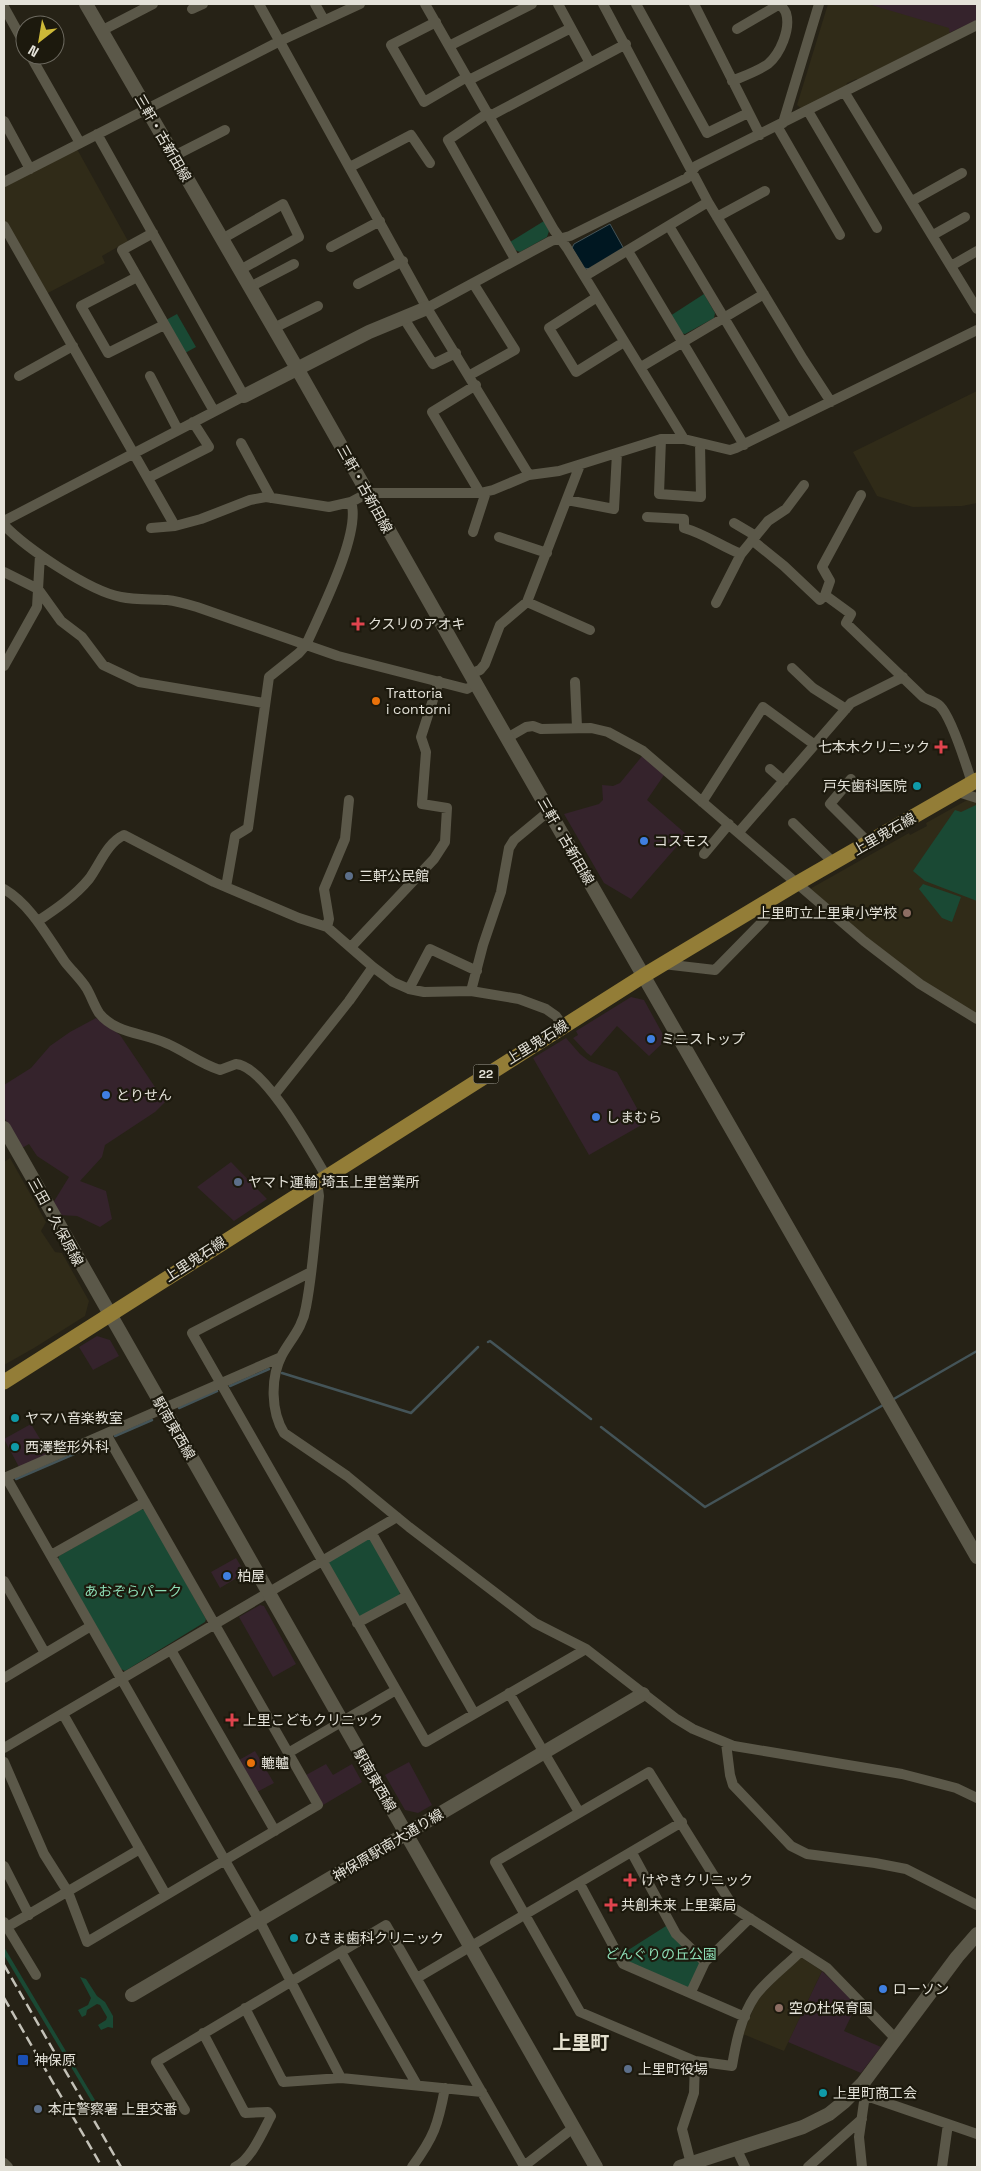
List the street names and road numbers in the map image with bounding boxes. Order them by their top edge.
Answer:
street label: 三軒・古新田線 [131,91,195,185]
street label: 三軒・古新田線 [333,442,397,536]
street label: 三軒・古新田線 [534,794,598,888]
street label: 上里鬼石線 [849,809,919,859]
street label: 上里鬼石線 [503,1016,571,1068]
road number: 22 [474,1064,498,1084]
street label: 三田・久保原線 [24,1175,88,1269]
street label: 上里鬼石線 [161,1232,229,1286]
street label: 駅南東西線 [149,1393,199,1463]
street label: 駅南東西線 [350,1745,400,1815]
street label: 神保原駅南大通り線 [329,1805,447,1885]

